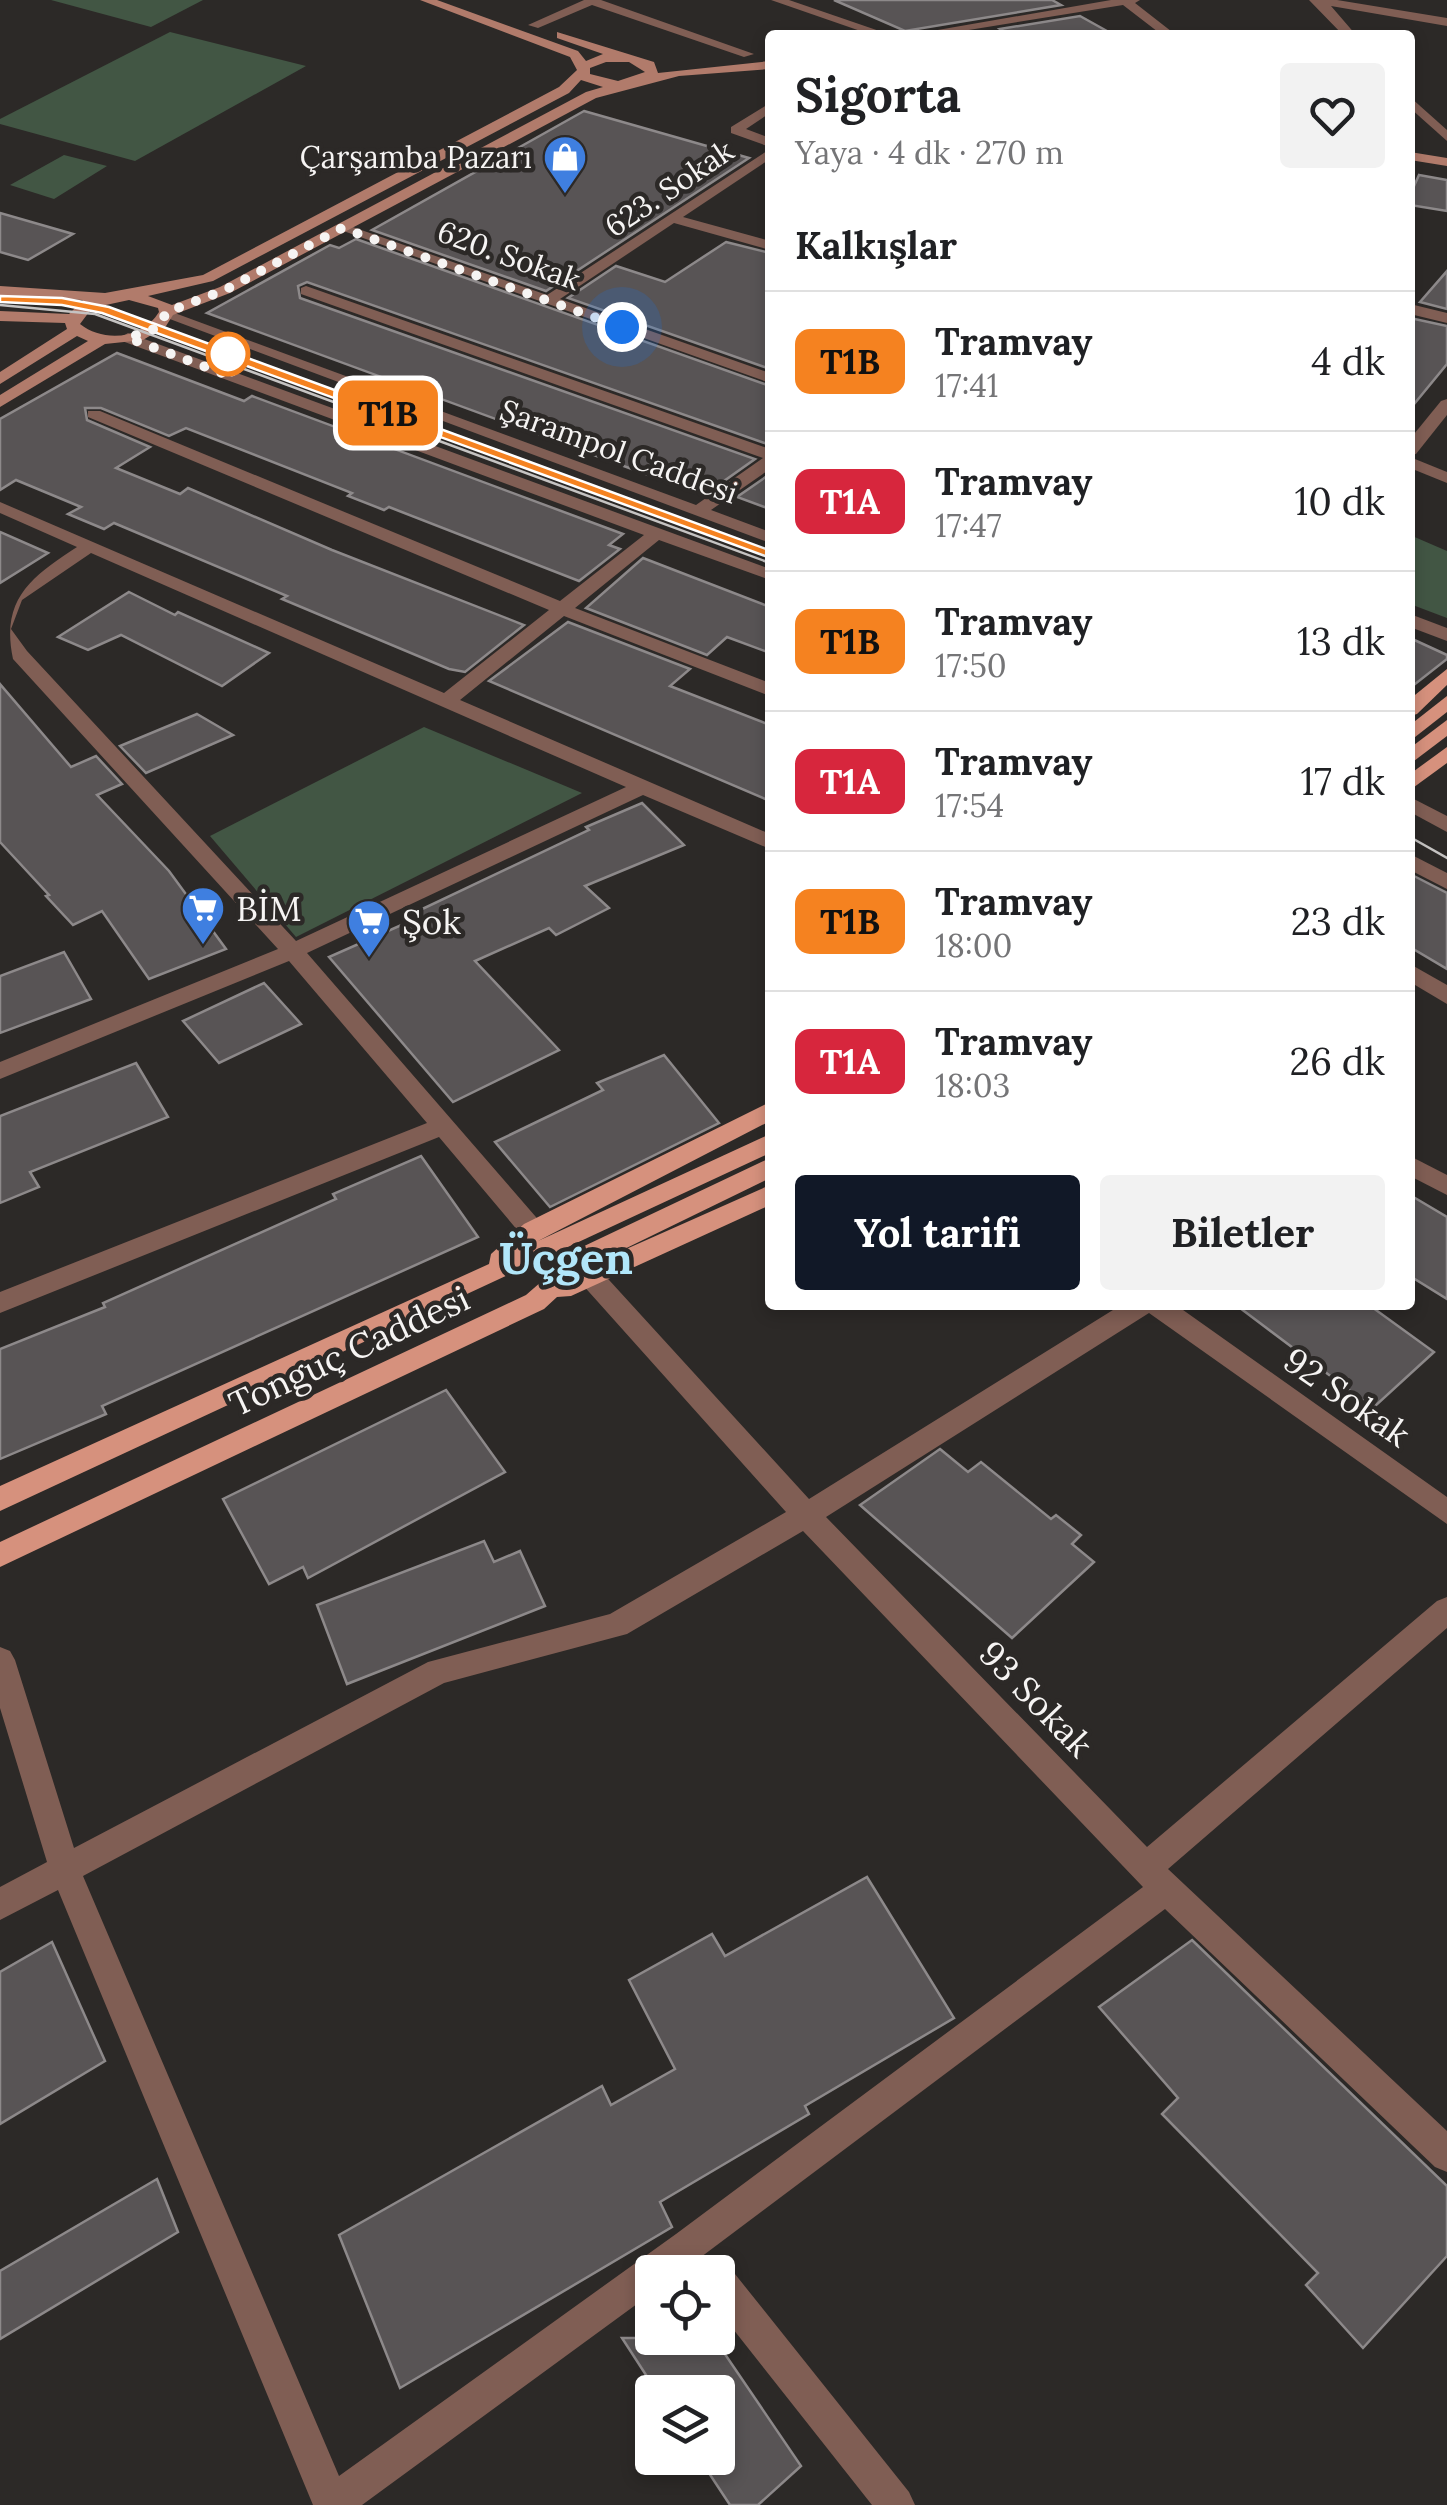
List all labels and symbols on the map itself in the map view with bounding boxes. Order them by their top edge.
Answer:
street label: 623. Sokak [597,131,741,245]
shop icon: Çarşamba Pazarı [542,134,588,195]
place label: Çarşamba Pazarı [300,138,532,177]
street label: 620. Sokak [432,212,586,298]
your location [597,302,647,352]
unlabelled marker [207,333,249,375]
line badge: T1B [330,380,446,446]
street label: Şarampol Caddesi [495,390,743,512]
supermarket icon: BİM [180,885,226,946]
place label: BİM [236,886,301,931]
supermarket icon: Şok [346,898,392,959]
place label: Şok [402,899,461,944]
district label: Üçgen [499,1229,633,1286]
street label: Tonguç Caddesi [222,1276,476,1426]
street label: 92 Sokak [1275,1337,1419,1457]
street label: 93 Sokak [969,1631,1103,1767]

